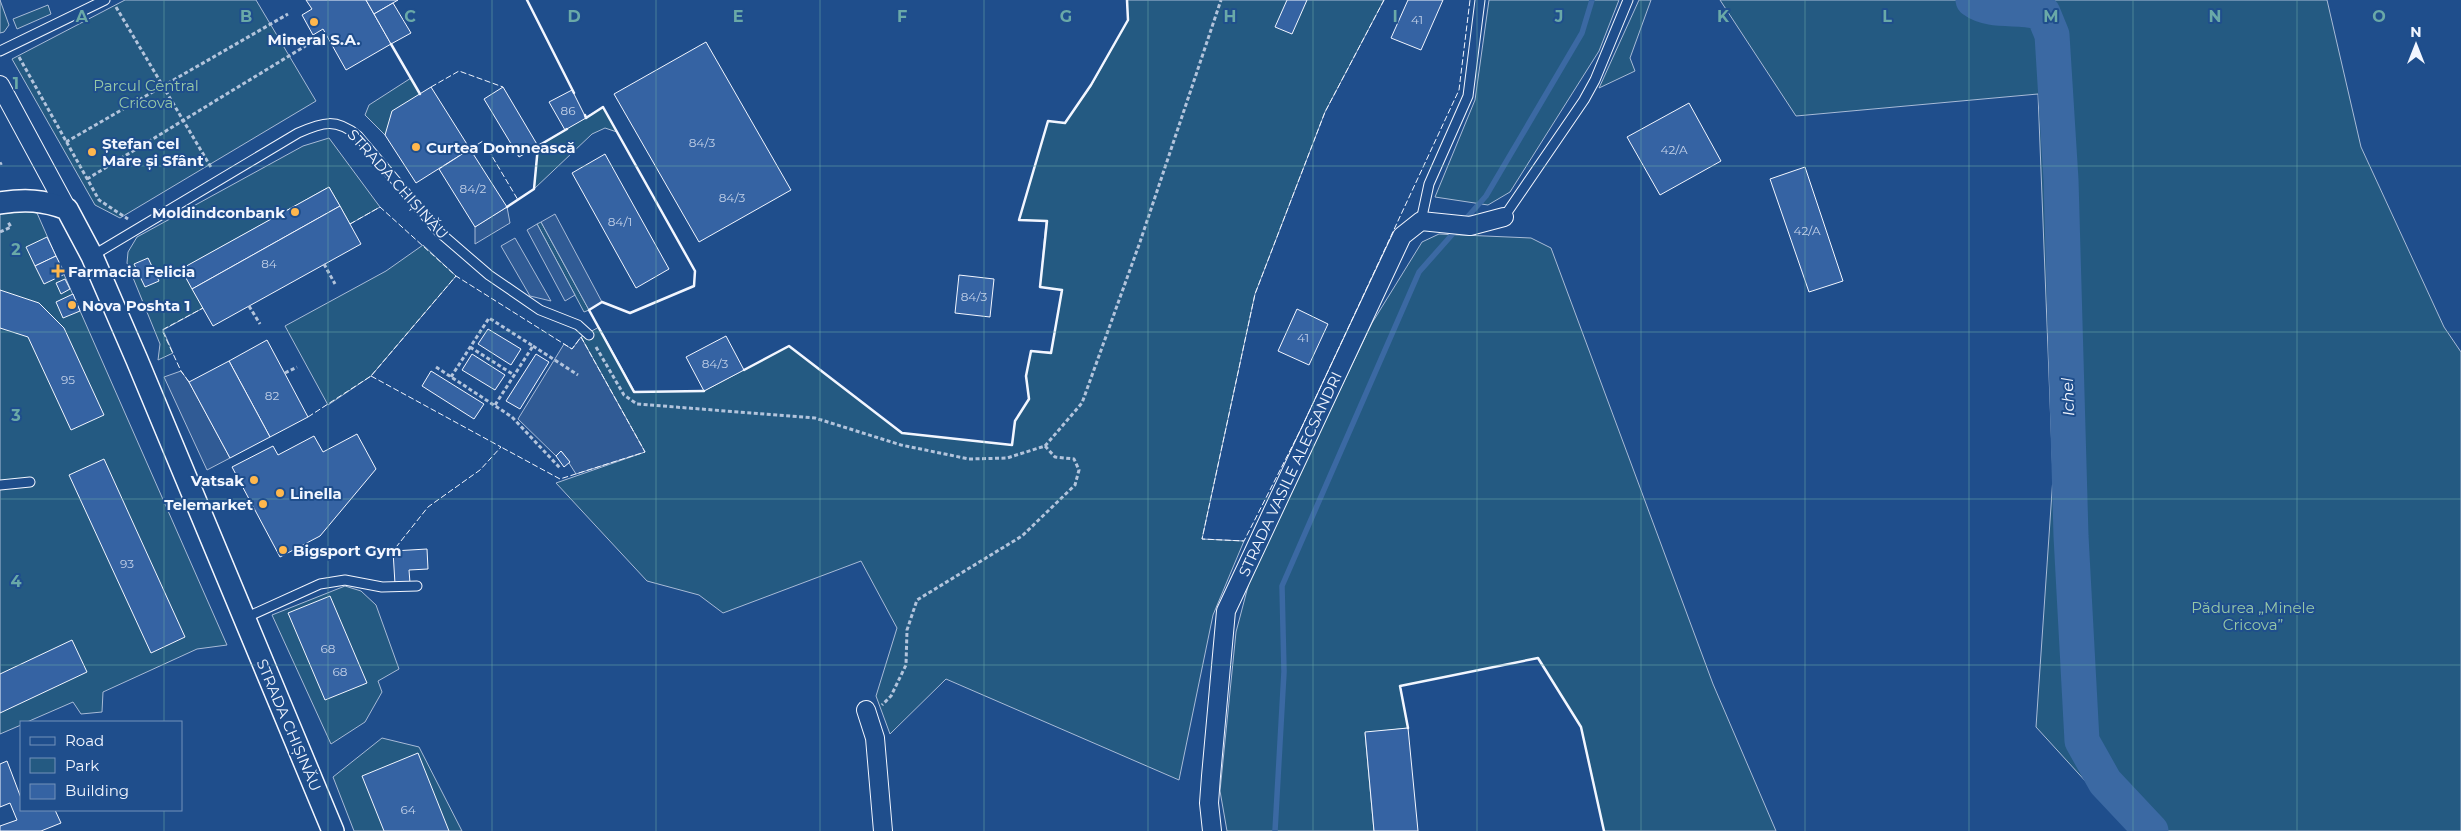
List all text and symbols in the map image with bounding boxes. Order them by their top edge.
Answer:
text: A [75,7,89,26]
text: B [240,7,252,26]
text: C [404,7,416,26]
text: D [567,7,581,26]
text: E [733,7,743,26]
text: F [897,7,907,26]
text: G [1060,7,1072,26]
text: H [1224,7,1236,26]
text: I [1392,7,1398,26]
text: J [1554,7,1563,26]
text: K [1717,7,1730,26]
text: L [1882,7,1892,26]
text: M [2043,7,2059,26]
text: N [2209,7,2221,26]
text: O [2372,7,2386,26]
house number: 41 [1411,12,1423,27]
marker: Mineral S.A. [308,16,320,28]
north arrow [2391,20,2441,70]
text: N [2410,23,2422,41]
place label: Mineral S.A. [268,30,360,49]
text: 1 [13,74,19,93]
park label: Parcul Central Cricova [93,76,199,112]
house number: 86 [561,103,575,118]
street label: STRADA CHIȘINĂU [343,125,453,244]
place label: Ștefan cel Mare și Sfânt [102,134,204,171]
house number: 84/3 [689,135,716,150]
place label: Curtea Domnească [426,138,576,157]
marker: Curtea Domnească [410,141,422,153]
house number: 42/A [1661,142,1688,157]
marker: Ștefan cel Mare și Sfânt [86,146,98,158]
house number: 84/2 [460,181,487,196]
house number: 84/3 [719,190,746,205]
place label: Moldindconbank [152,203,285,222]
marker: Moldindconbank [289,206,301,218]
house number: 84/1 [608,214,632,229]
house number: 42/A [1794,223,1821,238]
text: 2 [11,240,21,259]
house number: 84 [261,256,277,271]
place label: Farmacia Felicia [68,262,195,281]
marker: Farmacia Felicia [52,265,64,277]
house number: 84/3 [961,289,988,304]
place label: Nova Poshta 1 [82,296,190,315]
marker: Nova Poshta 1 [66,299,78,311]
house number: 41 [1297,330,1309,345]
house number: 84/3 [702,356,729,371]
street label: STRADA VASILE ALECSANDRI [1234,369,1346,579]
house number: 95 [61,372,75,387]
water label: Ichel [2058,377,2078,417]
house number: 82 [265,388,279,403]
text: 3 [10,406,21,425]
place label: Vatsak [190,471,244,490]
marker: Vatsak [248,474,260,486]
place label: Linella [290,484,342,503]
marker: Linella [274,487,286,499]
place label: Telemarket [164,495,253,514]
marker: Telemarket [257,498,269,510]
place label: Bigsport Gym [293,541,401,560]
marker: Bigsport Gym [277,544,289,556]
house number: 93 [120,556,134,571]
text: 4 [10,572,22,591]
park label: Pădurea „Minele Cricova” [2191,598,2315,634]
house number: 68 [321,641,336,656]
street label: STRADA CHIȘINĂU [252,656,325,794]
house number: 68 [333,664,348,679]
legend [20,721,182,811]
text: Road [65,731,104,750]
text: Park [65,756,99,775]
text: Building [65,781,129,800]
house number: 64 [400,802,416,817]

